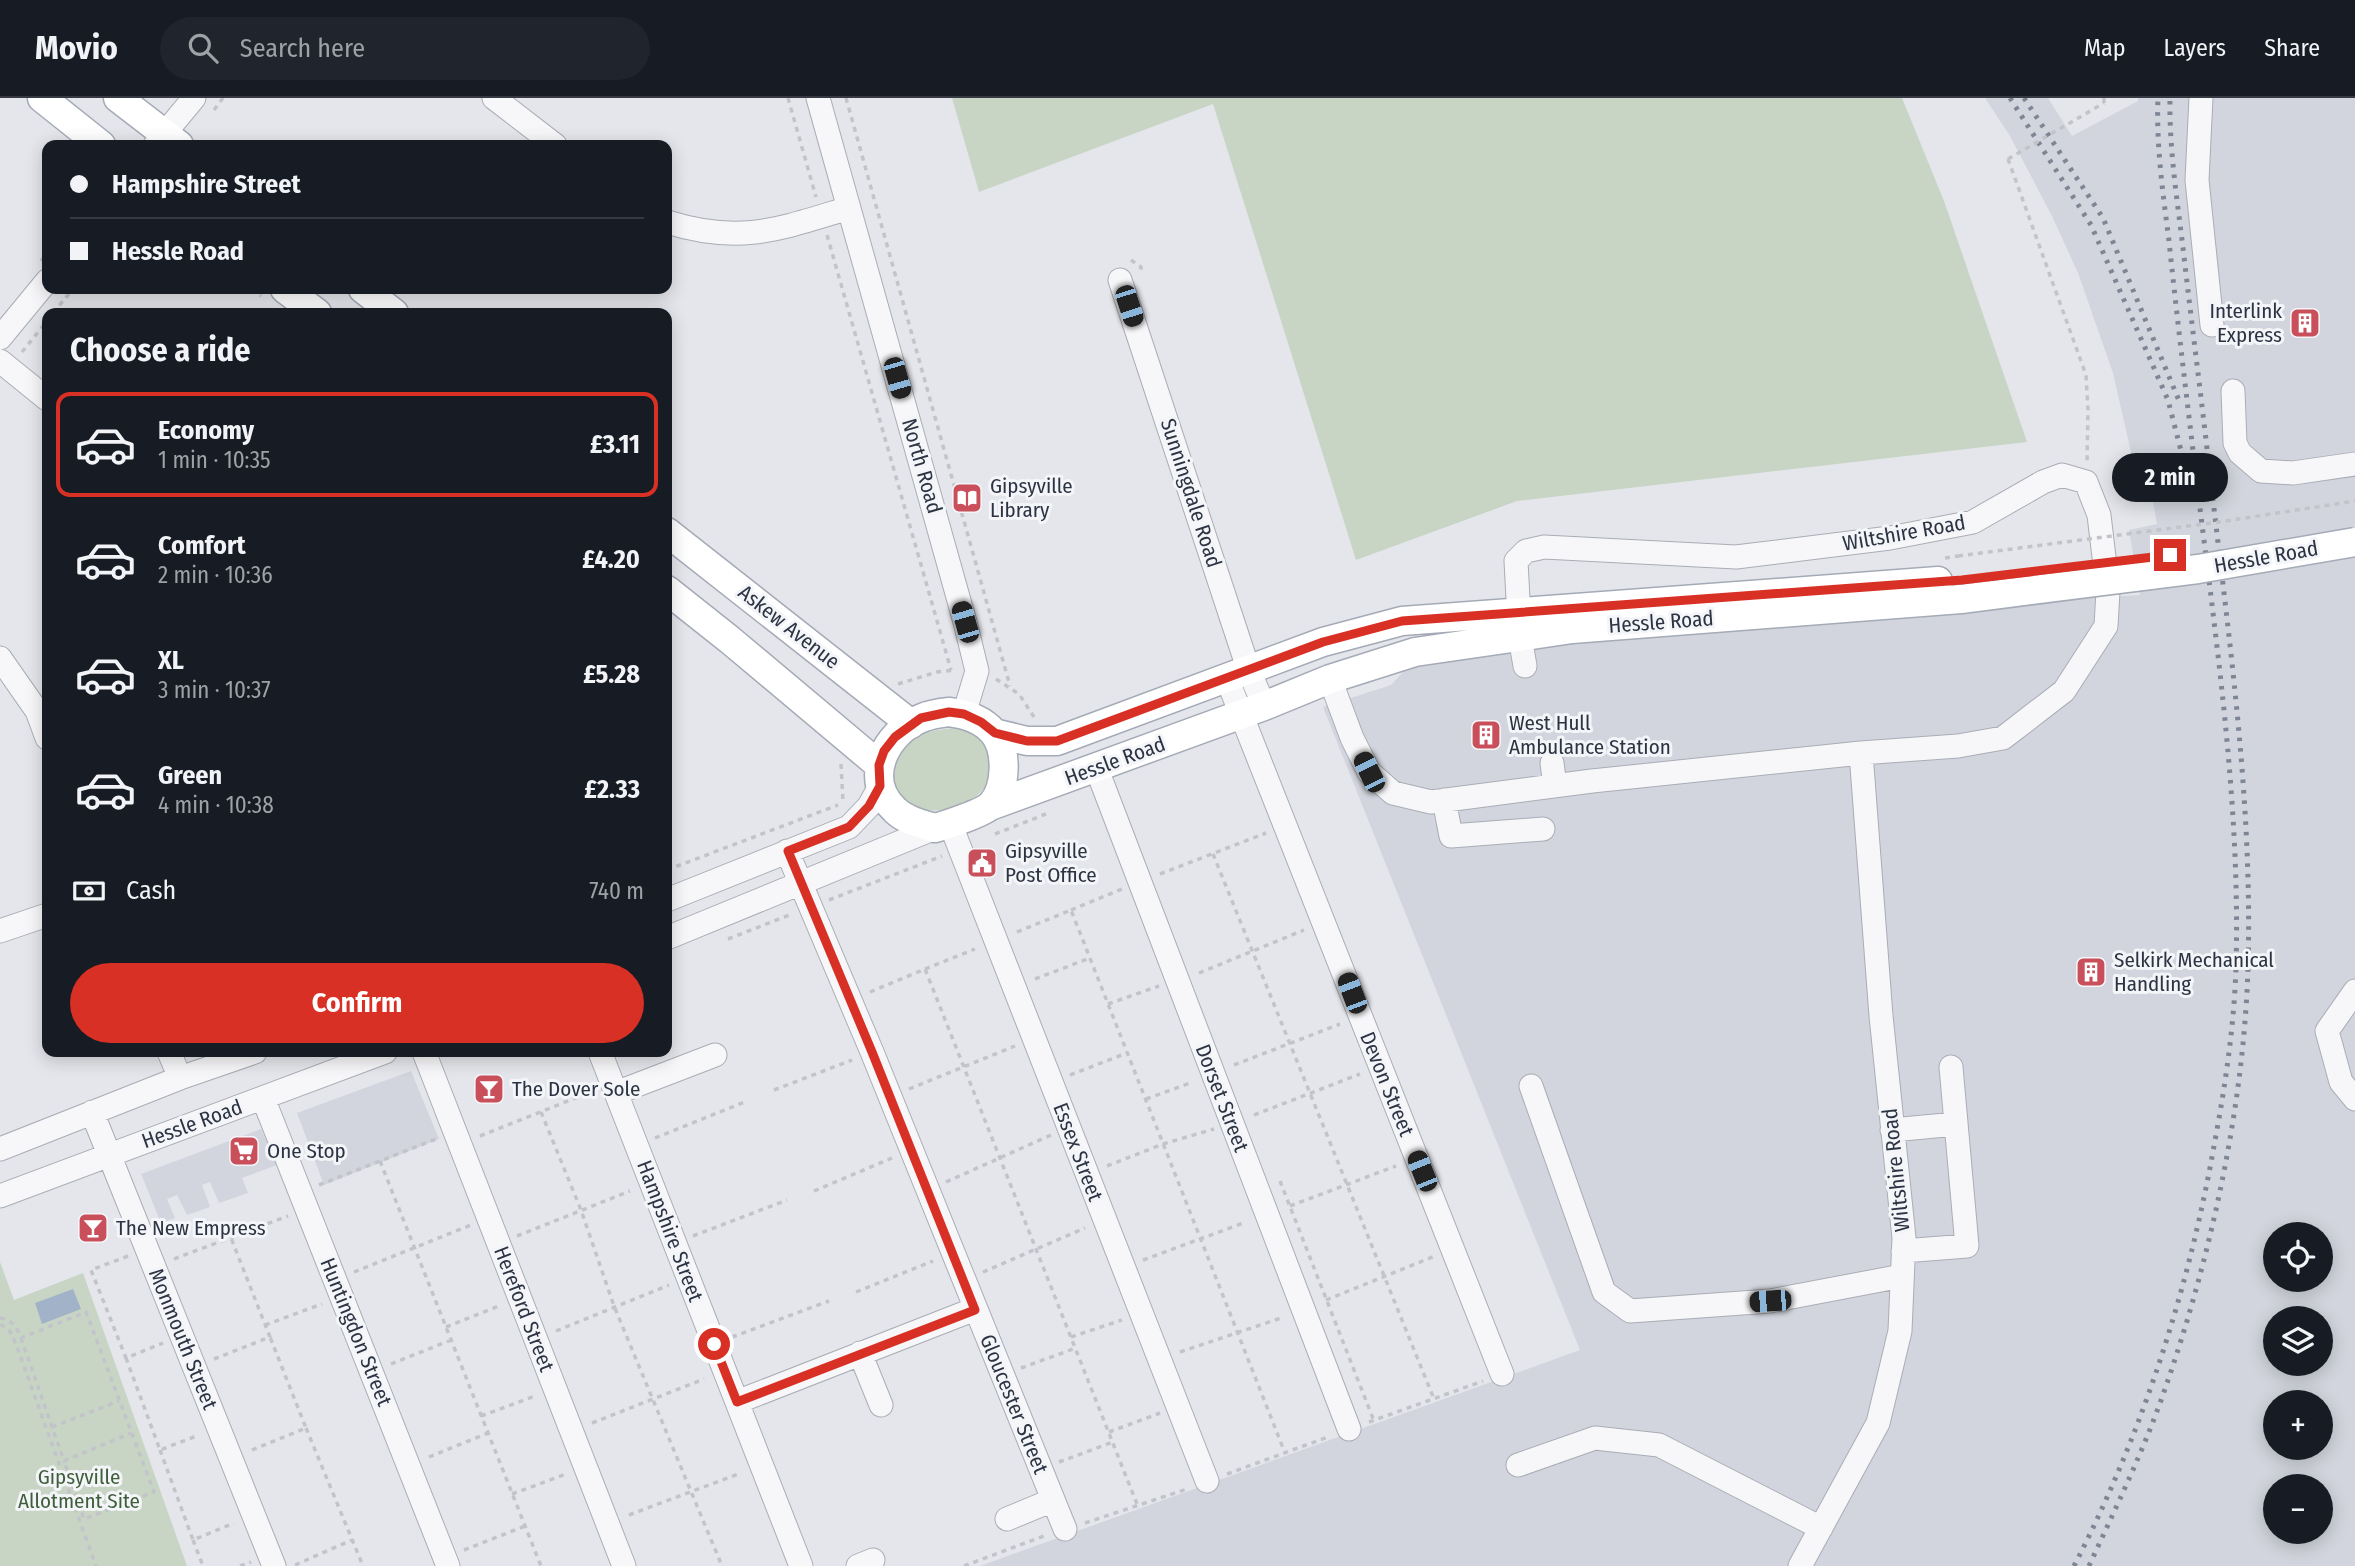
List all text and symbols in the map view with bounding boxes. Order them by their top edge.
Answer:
search box [160,17,650,80]
text: Movio [35,28,118,68]
icon: search [184,29,222,67]
text: Search here [240,33,365,64]
text: Map [2084,34,2126,62]
text: Layers [2164,34,2226,62]
text: Share [2264,34,2320,62]
text: Hampshire Street [112,169,301,200]
text: Hessle Road [112,236,244,267]
car [1113,283,1146,329]
place label: Interlink Express [2209,298,2282,348]
building icon: Interlink Express [2288,306,2322,340]
text: Choose a ride [70,331,251,369]
car [882,355,913,401]
icon: car [74,413,137,476]
text: Economy [158,415,254,446]
street label: Sunningdale Road [1155,415,1227,571]
street label: North Road [896,416,948,516]
text: £3.11 [590,429,640,460]
text: 1 min · 10:35 [158,446,271,474]
callout: 2 min [2112,454,2228,503]
text: 2 min [2145,463,2196,491]
place label: Gipsyville Library [990,473,1073,523]
library icon: Gipsyville Library [950,481,984,515]
street label: Wiltshire Road [1841,509,1967,557]
icon: car [74,528,137,591]
text: Comfort [158,530,246,561]
street label: Hessle Road [2212,535,2320,579]
route end [2154,539,2186,571]
text: £4.20 [582,544,640,575]
text: 2 min · 10:36 [158,561,273,589]
street label: Askew Avenue [733,579,845,675]
car [950,599,981,645]
street label: Hessle Road [1608,605,1714,639]
icon: car [74,643,137,706]
text: XL [158,645,184,676]
text: £5.28 [583,659,640,690]
text: 3 min · 10:37 [158,676,271,704]
place label: West Hull Ambulance Station [1509,710,1671,760]
building icon: West Hull Ambulance Station [1469,718,1503,752]
street label: Hessle Road [1061,731,1169,791]
car [1351,749,1388,795]
icon: car [74,758,137,821]
text: Green [158,760,222,791]
text: £2.33 [584,774,640,805]
text: 4 min · 10:38 [158,791,274,819]
place label: Gipsyville Post Office [1005,838,1097,888]
public building icon: Gipsyville Post Office [965,846,999,880]
icon: cash [70,872,108,910]
text: Cash [126,875,176,906]
text: 740 m [589,877,644,905]
place label: Selkirk Mechanical Handling [2114,947,2274,997]
building icon: Selkirk Mechanical Handling [2074,955,2108,989]
button: Confirm [70,963,644,1043]
car [1335,970,1370,1016]
street label: Devon Street [1354,1028,1420,1140]
street label: Dorset Street [1190,1041,1254,1156]
bar icon: The Dover Sole [472,1072,506,1106]
place label: The Dover Sole [512,1076,640,1102]
street label: Hessle Road [138,1094,246,1154]
street label: Essex Street [1047,1099,1109,1205]
street label: Wiltshire Road [1877,1107,1915,1233]
supermarket icon: One Stop [227,1134,261,1168]
place label: One Stop [267,1138,346,1164]
car [1405,1148,1440,1194]
street label: Hampshire Street [631,1157,709,1305]
bar icon: The New Empress [76,1211,110,1245]
place label: The New Empress [116,1215,266,1241]
map controls [2263,1222,2333,1544]
button: locate [2263,1222,2333,1292]
street label: Hereford Street [488,1243,560,1375]
street label: Huntingdon Street [314,1254,398,1410]
street label: Monmouth Street [143,1265,223,1413]
car [1749,1289,1792,1313]
button: layers [2263,1306,2333,1376]
route start [698,1328,730,1360]
street label: Gloucester Street [974,1330,1054,1478]
button: + [2263,1390,2333,1460]
park label: Gipsyville Allotment Site [18,1464,140,1514]
button: − [2263,1474,2333,1544]

